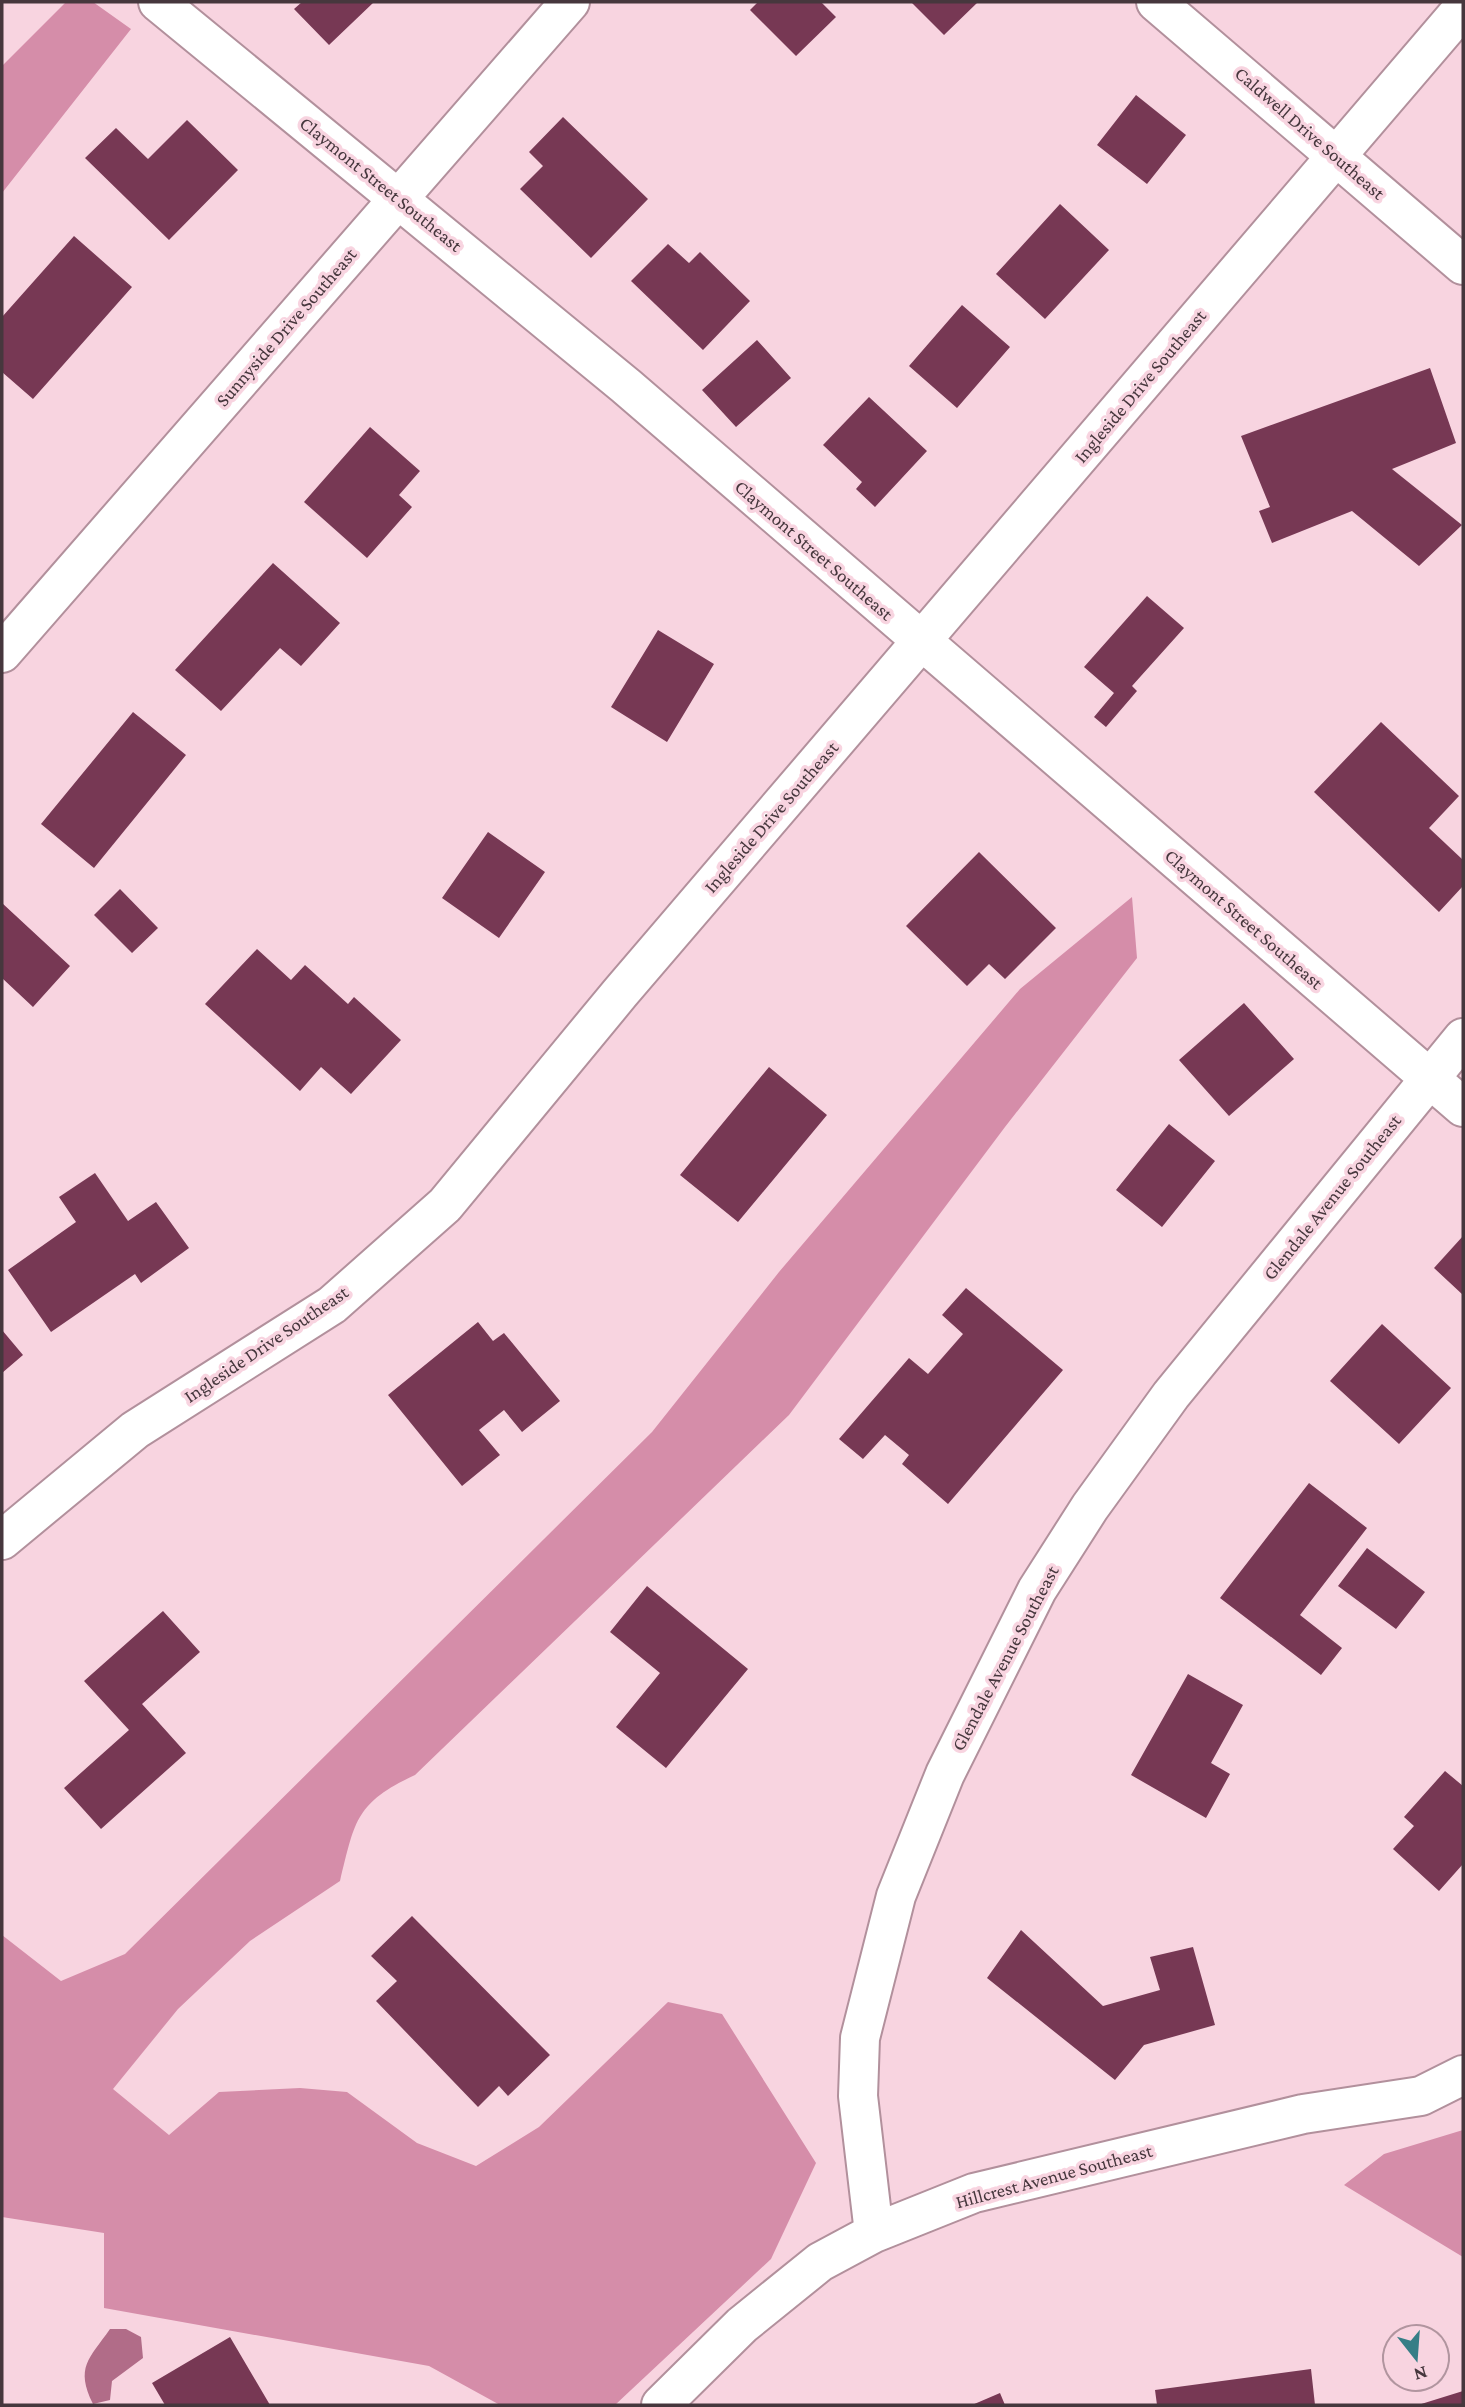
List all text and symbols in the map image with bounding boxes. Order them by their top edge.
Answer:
street label: Caldwell Drive Southeast [1231,62,1390,204]
street label: Claymont Street Southeast [296,112,467,256]
street label: Sunnyside Drive Southeast [211,243,361,410]
street label: Ingleside Drive Southeast [1070,305,1211,467]
street label: Claymont Street Southeast [731,476,898,625]
street label: Ingleside Drive Southeast [700,737,843,897]
street label: Claymont Street Southeast [1161,845,1328,994]
street label: Glendale Avenue Southeast [1259,1110,1406,1284]
street label: Ingleside Drive Southeast [180,1281,353,1407]
street label: Glendale Avenue Southeast [947,1561,1063,1754]
street label: Hillcrest Avenue Southeast [953,2139,1155,2212]
north arrow [1381,2323,1451,2393]
text: N [1412,2362,1430,2386]

